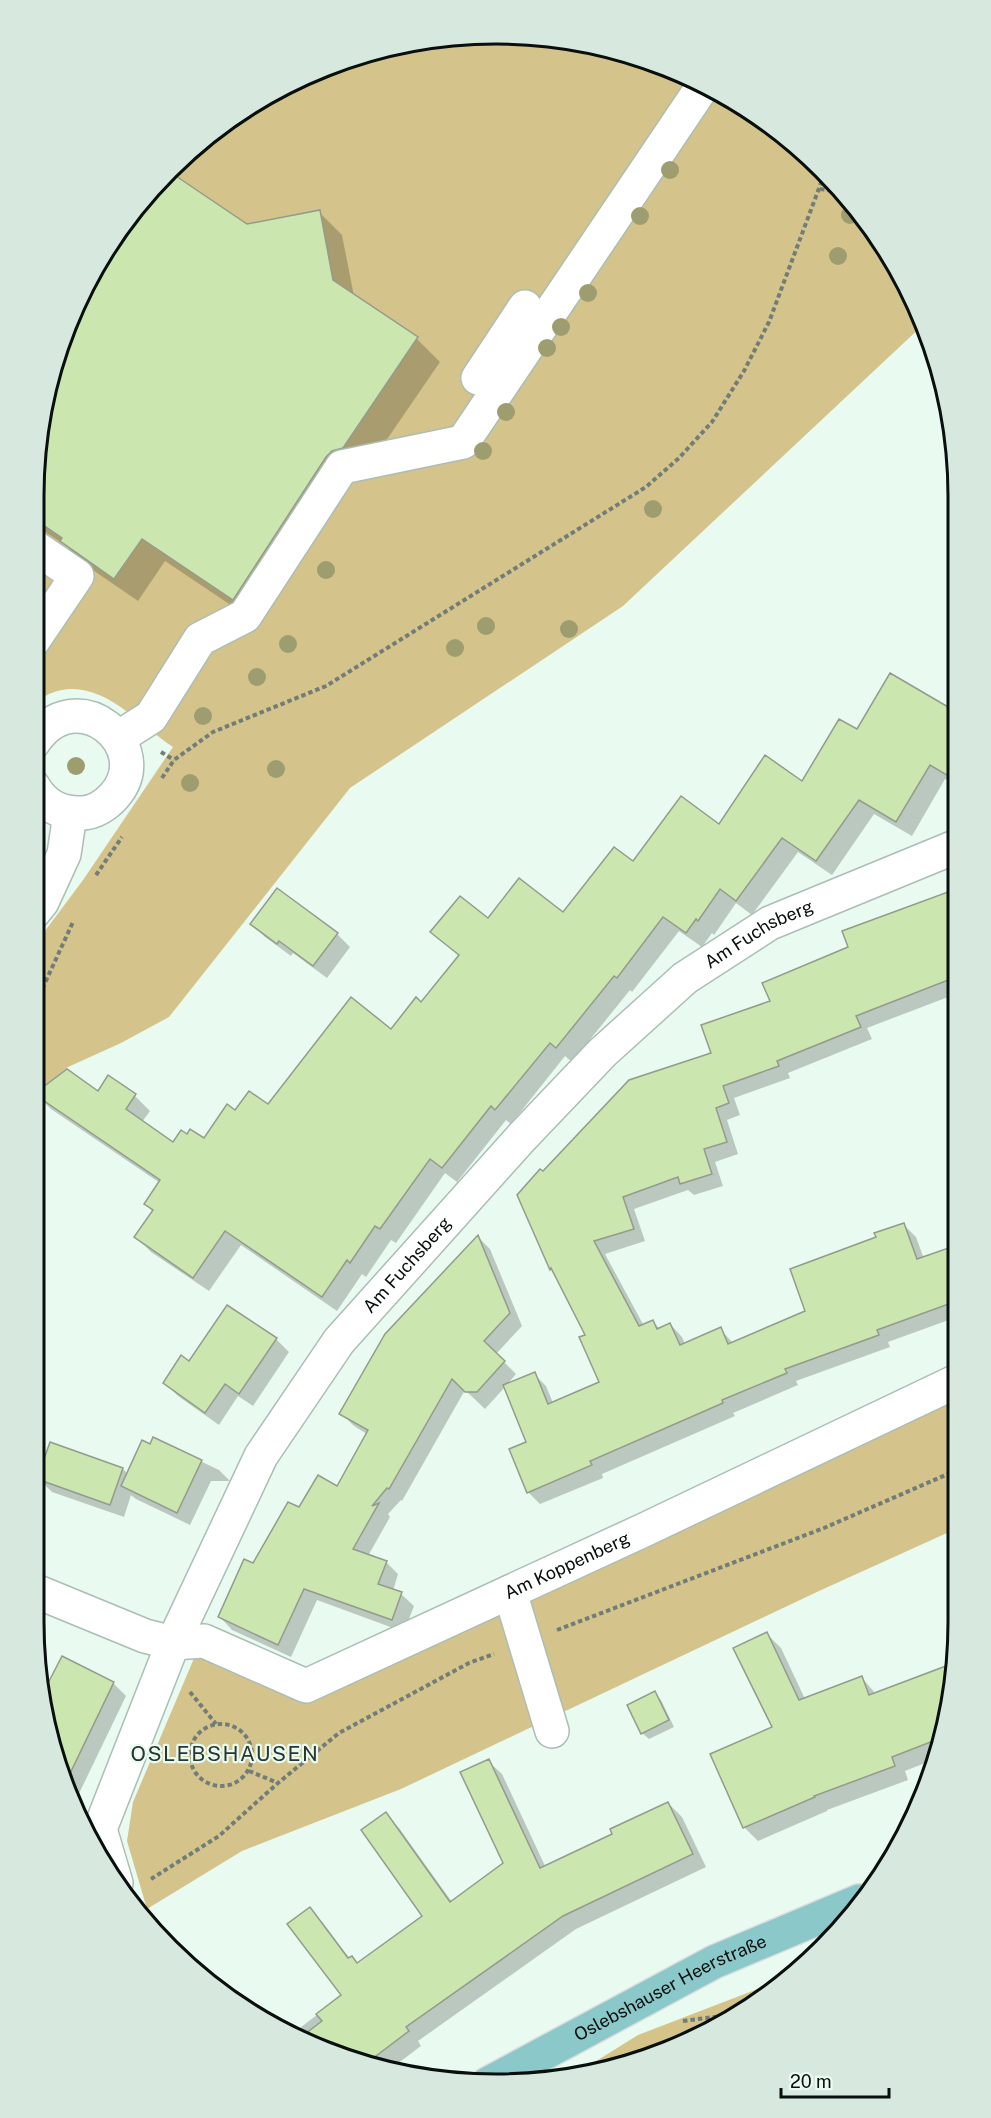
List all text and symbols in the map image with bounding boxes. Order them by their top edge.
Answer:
street label: Am Fuchsberg [700,895,816,973]
street label: Am Fuchsberg [358,1212,455,1317]
street label: Am Koppenberg [501,1527,633,1603]
district label: OSLEBSHAUSEN [131,1741,319,1766]
street label: Oslebshauser Heerstraße [570,1930,769,2045]
scale bar [781,2061,889,2099]
text: 20 m [790,2071,832,2092]

